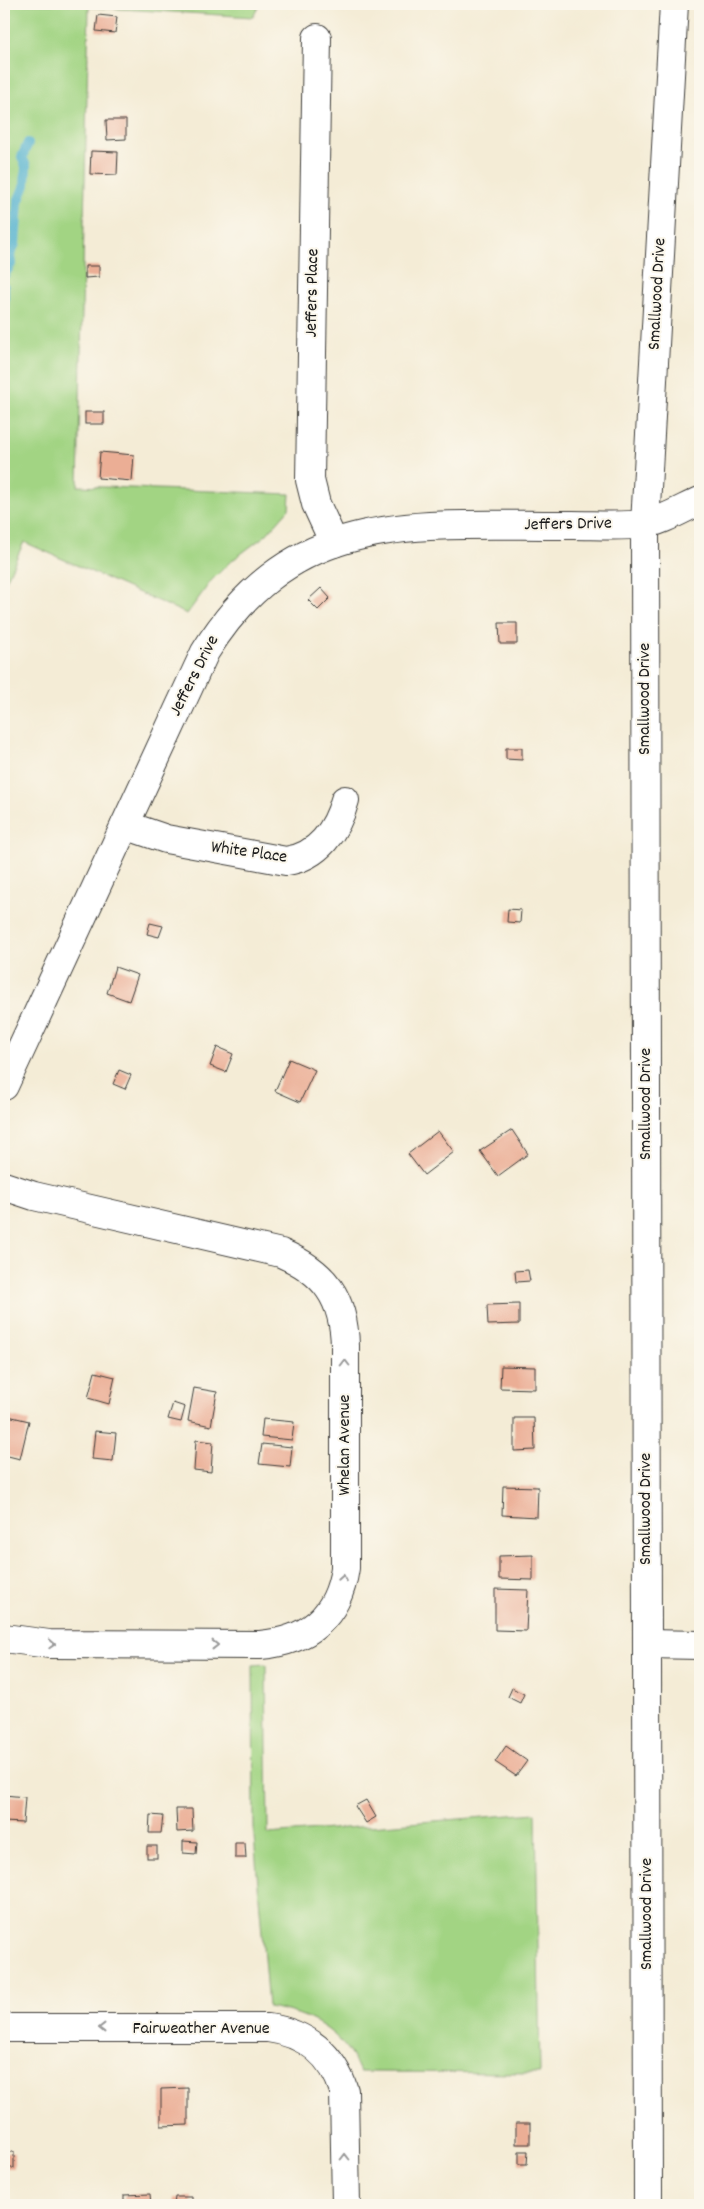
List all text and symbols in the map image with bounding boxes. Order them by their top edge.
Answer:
street label: Smallwood Drive [643,237,673,351]
street label: Jeffers Place [300,248,326,338]
street label: Jeffers Drive [524,512,612,538]
street label: Jeffers Drive [164,631,226,721]
street label: Smallwood Drive [633,643,658,755]
street label: White Place [209,835,289,871]
street label: Smallwood Drive [634,1048,659,1160]
one-way arrow [340,1359,350,1366]
street label: Whelan Avenue [333,1394,358,1495]
street label: Smallwood Drive [634,1453,659,1565]
one-way arrow [338,1573,348,1582]
one-way arrow [48,1639,56,1650]
one-way arrow [211,1640,219,1650]
street label: Smallwood Drive [635,1858,660,1970]
street label: Fairweather Avenue [132,2017,270,2042]
one-way arrow [98,2023,106,2033]
one-way arrow [340,2152,350,2160]

